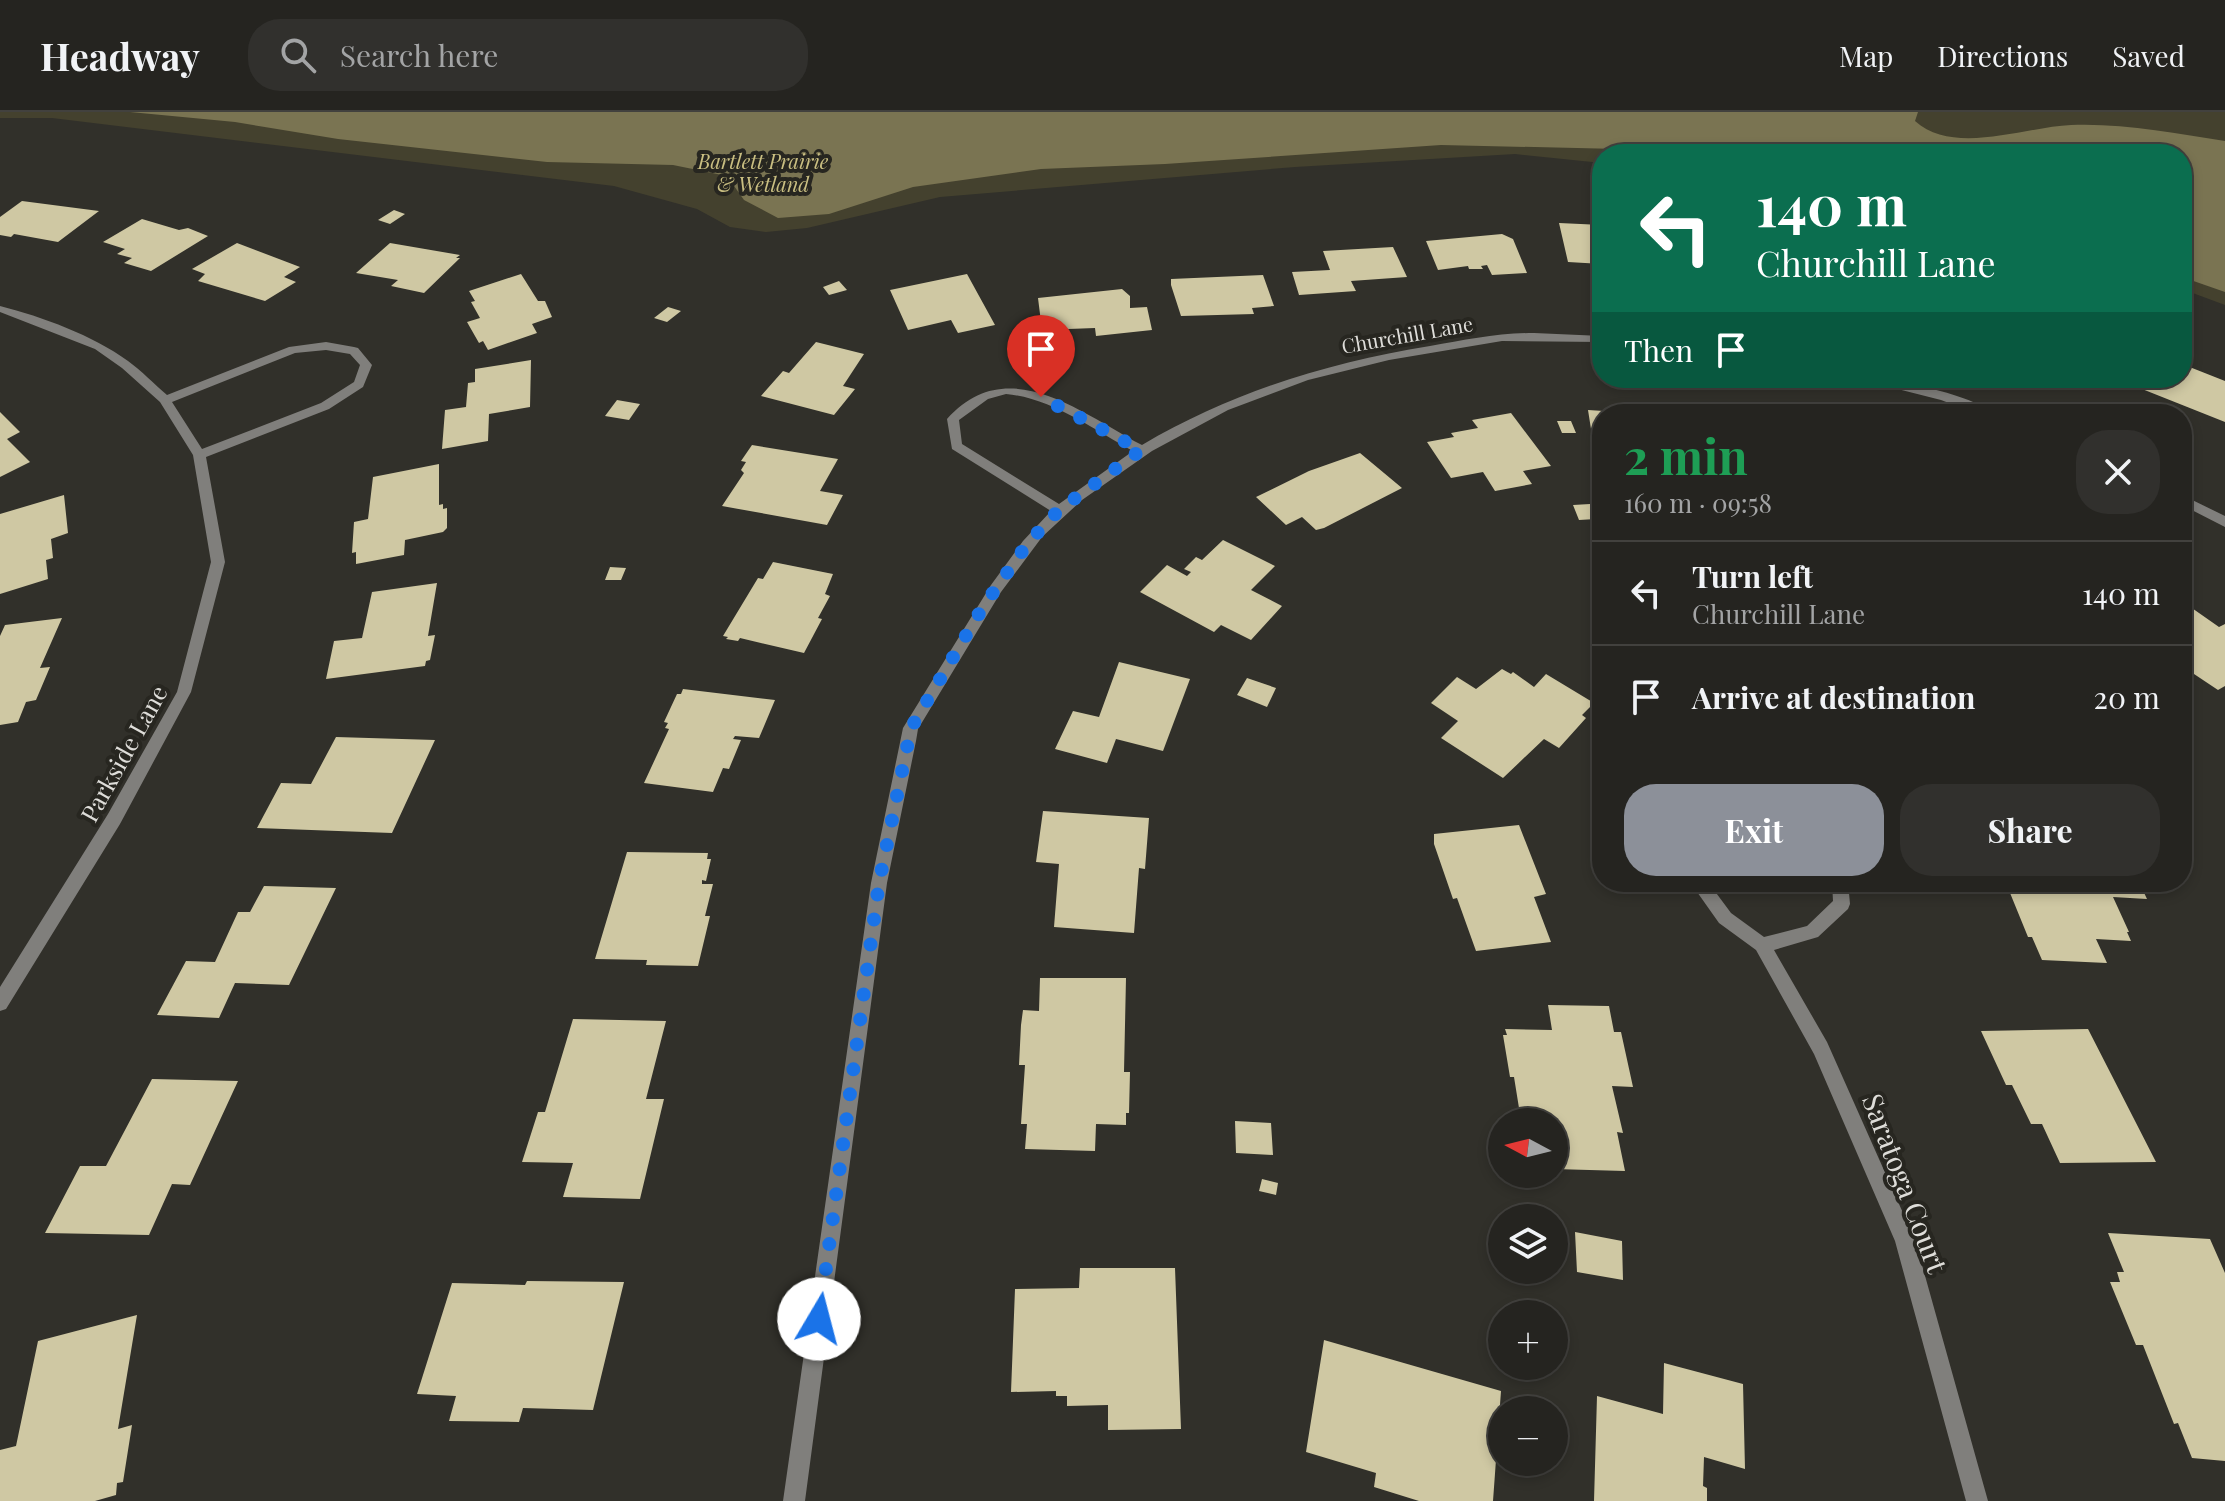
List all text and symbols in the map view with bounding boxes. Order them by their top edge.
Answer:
search box [248,19,808,91]
text: Headway [40,30,200,81]
icon: search [276,33,320,77]
text: Search here [340,35,498,75]
text: Map [1839,37,1893,74]
text: Directions [1937,37,2068,74]
text: Saved [2112,37,2185,74]
park label: Bartlett Prairie & Wetland [697,147,829,197]
text: 140 m [1756,166,1907,241]
icon: left [1624,176,1728,280]
text: Churchill Lane [1756,238,1996,286]
street label: Churchill Lane [1339,309,1475,359]
pin [1007,315,1075,397]
icon: arrive [1019,327,1063,371]
icon: arrive [1709,328,1753,372]
text: Then [1624,330,1693,370]
text: 2 min [1624,423,1748,487]
button: close [2076,430,2160,514]
text: 160 m · 09:58 [1624,485,1772,520]
text: Turn left [1692,556,1813,596]
icon: left [1624,571,1668,615]
text: 140 m [2082,573,2160,613]
text: Churchill Lane [1692,596,1865,631]
icon: arrive [1624,675,1668,719]
text: Arrive at destination [1692,677,1975,717]
text: 20 m [2094,677,2160,717]
street label: Parkside Lane [72,679,174,827]
button: Exit [1624,784,1884,876]
button: Share [1900,784,2160,876]
street label: Saratoga Court [1855,1088,1958,1279]
north arrow [1488,1108,1568,1188]
map controls [1488,1108,1568,1476]
button: layers [1488,1204,1568,1284]
position arrow [777,1277,861,1361]
button: + [1488,1300,1568,1380]
button: − [1488,1396,1568,1476]

